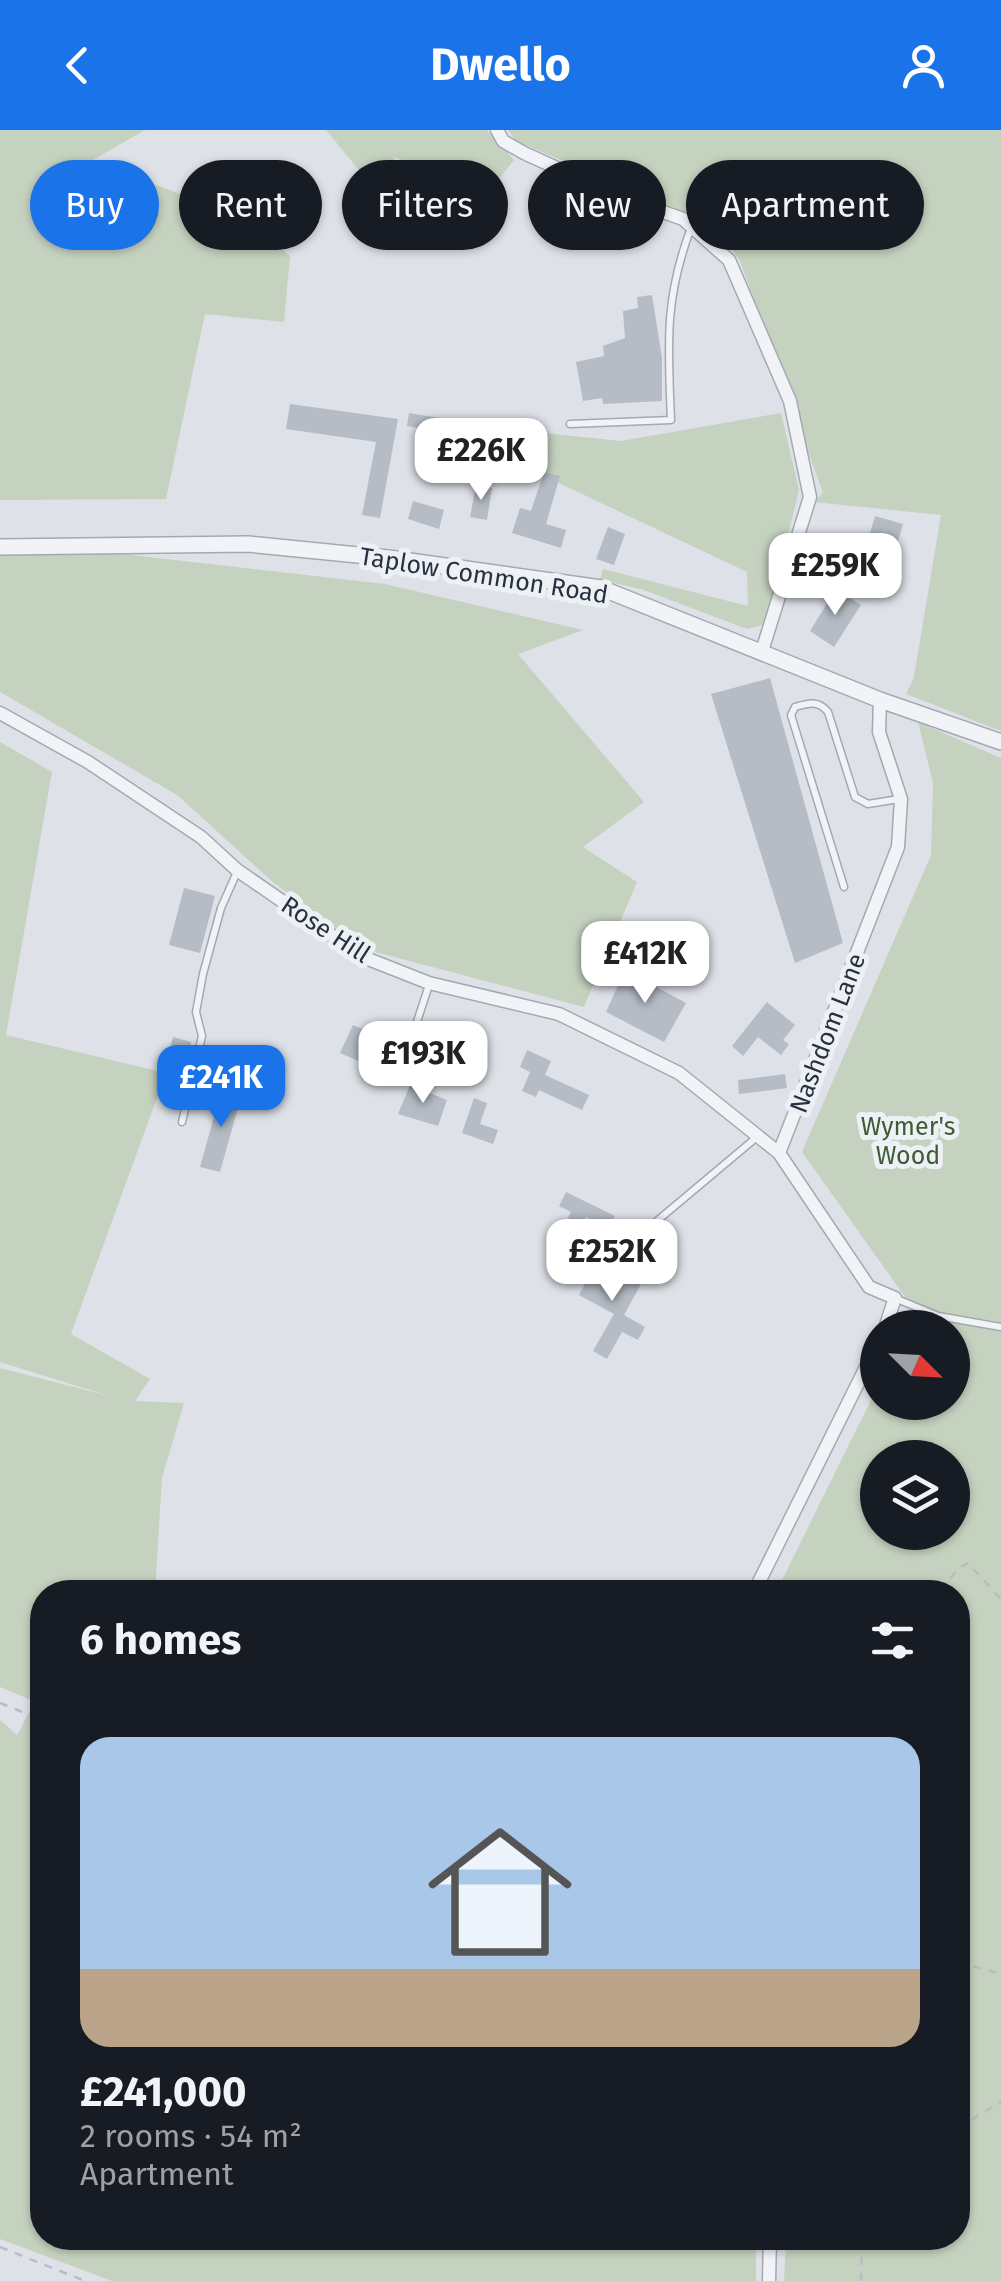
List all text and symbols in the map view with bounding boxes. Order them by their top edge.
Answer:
icon: back [50,38,105,93]
text: Dwello [430,38,571,92]
icon: person [896,38,951,93]
chip: Buy [30,160,159,250]
chip: Rent [179,160,322,250]
chip: Filters [342,160,508,250]
chip: New [528,160,666,250]
chip: Apartment [686,160,924,250]
pin: £226K [411,418,551,503]
text: £226K [437,431,525,469]
pin: £259K [765,533,905,618]
street label: Taplow Common Road [358,542,610,610]
text: £259K [791,546,879,584]
street label: Rose Hill [275,890,376,970]
pin: £412K [575,921,715,1006]
text: £412K [603,934,687,972]
street label: Nashdom Lane [784,949,872,1117]
pin: £193K [353,1021,493,1106]
text: £193K [381,1034,466,1072]
pin: £241K [151,1045,291,1130]
text: £241K [179,1058,263,1096]
park label: Wymer's Wood [861,1112,955,1171]
pin: £252K [542,1219,682,1304]
text: £252K [568,1232,656,1270]
north arrow [860,1310,970,1420]
map controls [860,1310,970,1550]
button: layers [860,1440,970,1550]
icon: filters [865,1613,920,1668]
text: 6 homes [80,1615,241,1665]
icon: home [410,1802,590,1982]
text: £241,000 [80,2067,247,2117]
text: 2 rooms · 54 m² [80,2117,302,2155]
text: Apartment [80,2155,234,2193]

